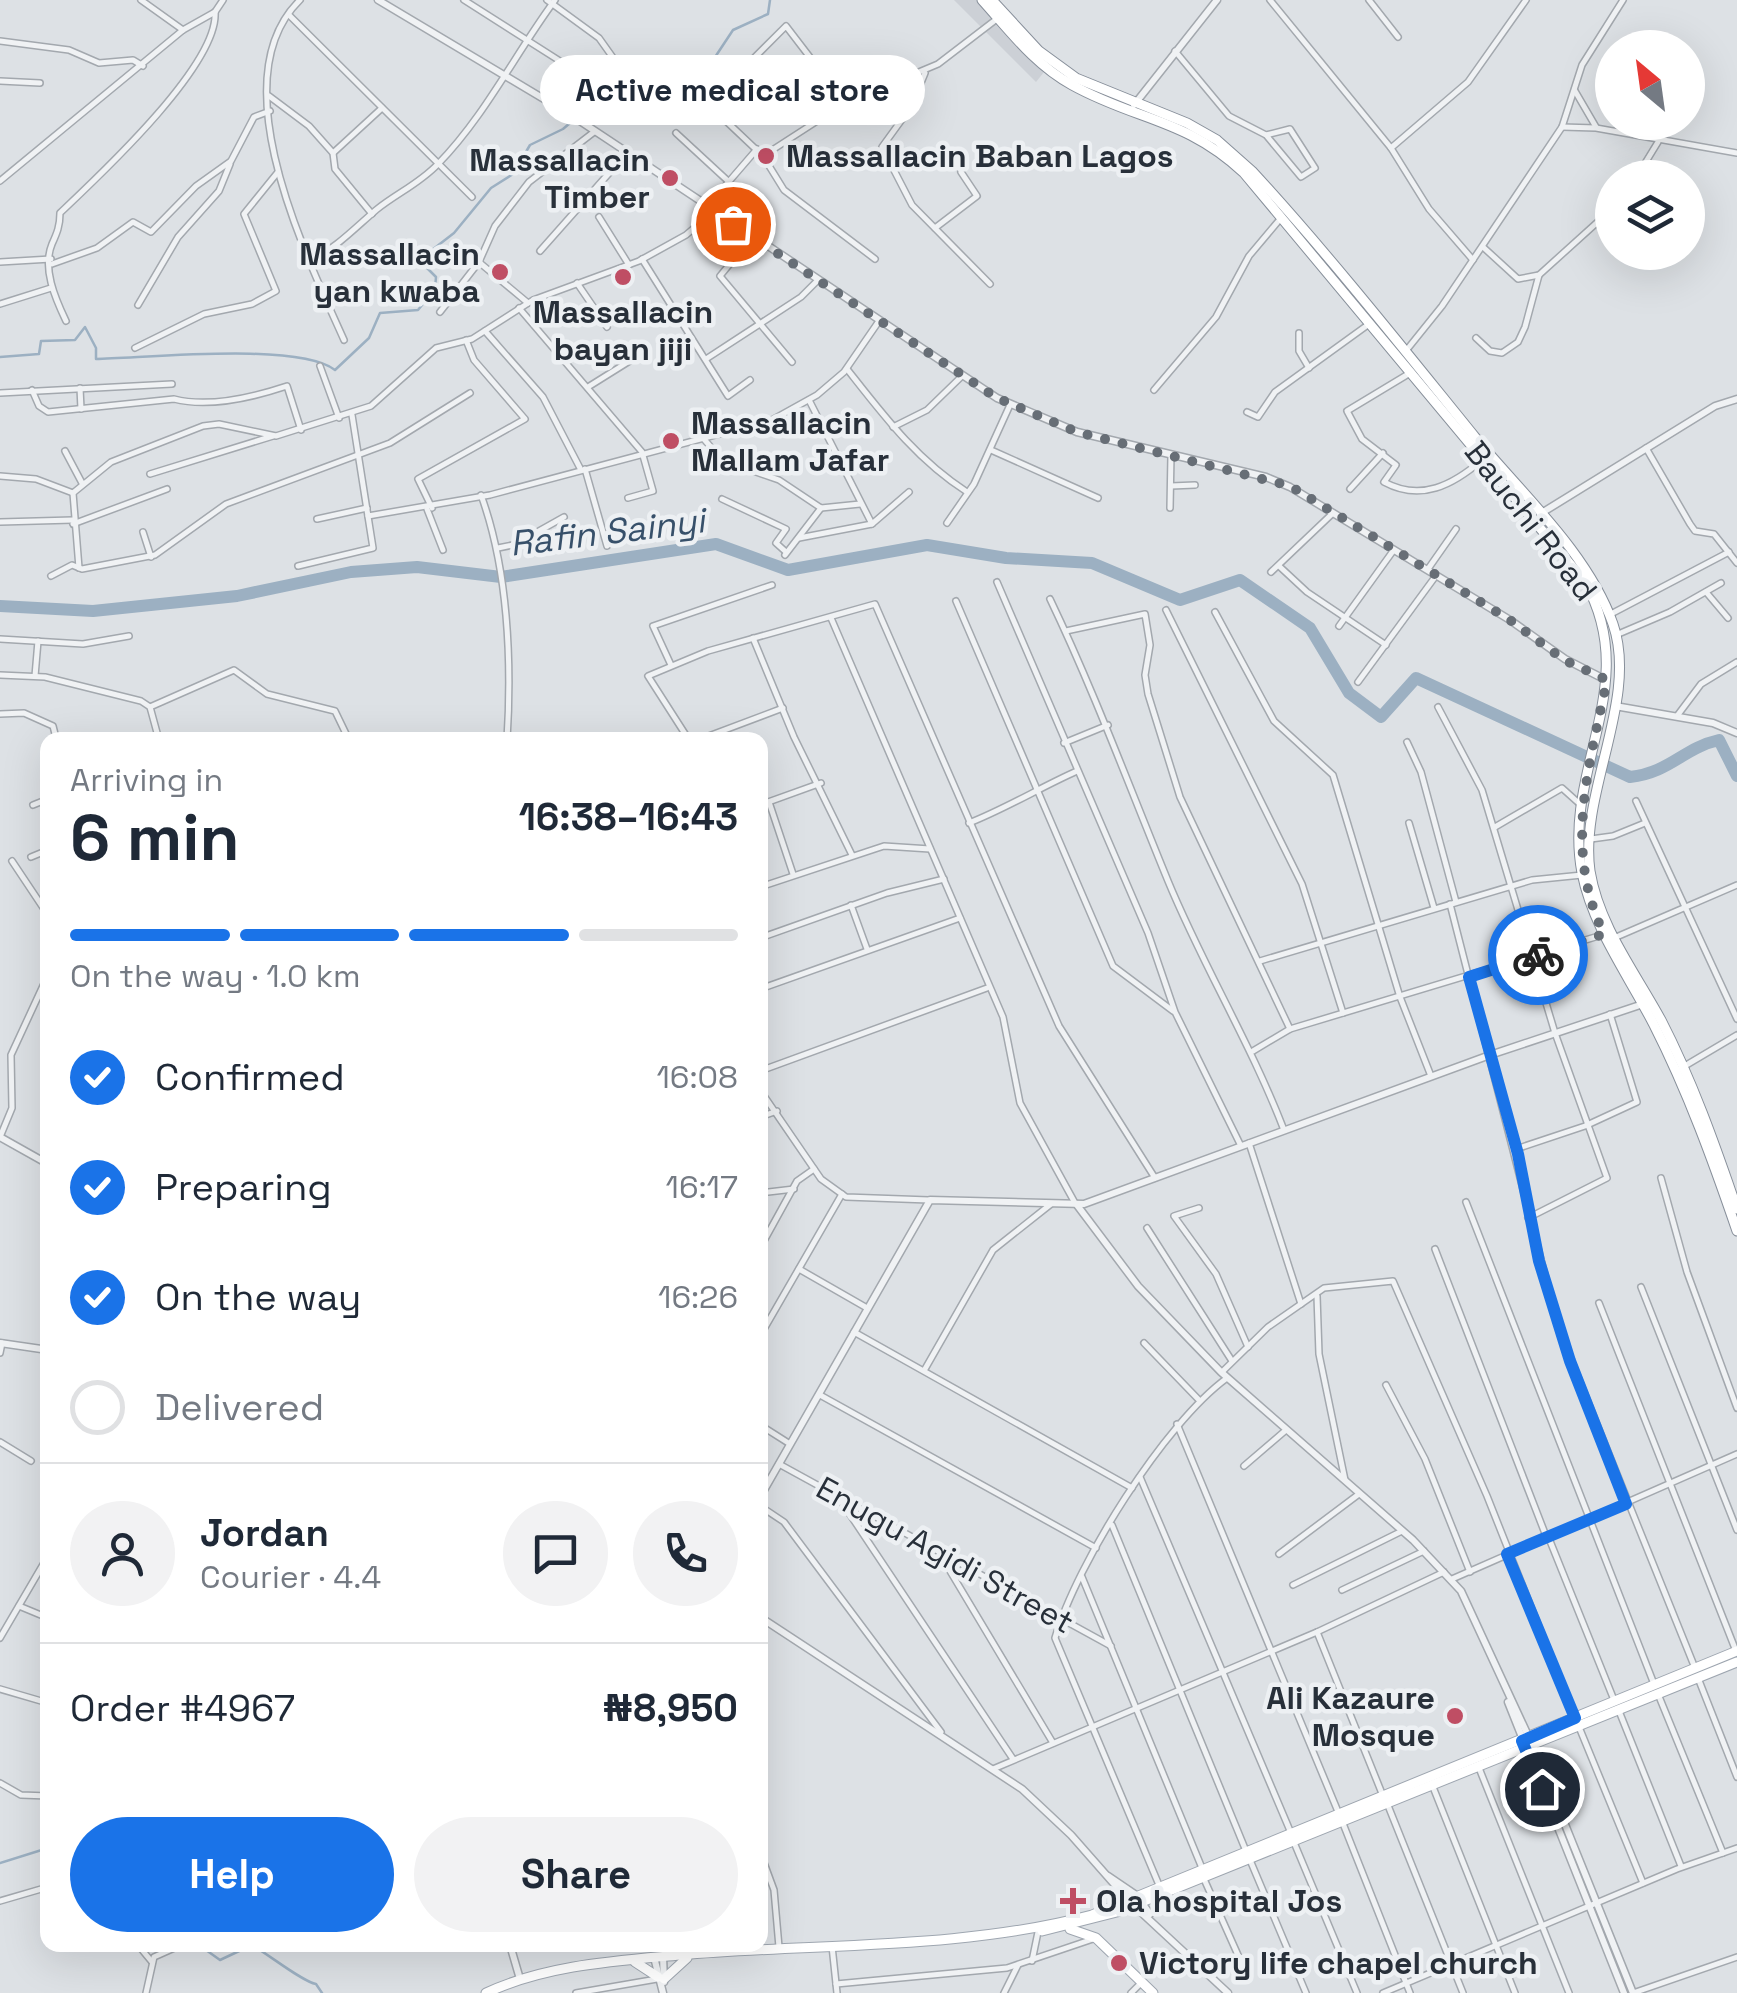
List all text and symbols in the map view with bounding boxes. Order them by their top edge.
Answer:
north arrow [1595,30,1705,140]
map controls [1595,30,1705,270]
callout: Active medical store [540,54,926,124]
text: Active medical store [575,70,890,110]
place label: Massallacin Baban Lagos [786,136,1174,176]
place label: Massallacin Timber [469,140,650,217]
marker: Massallacin Baban Lagos [755,145,777,167]
button: layers [1595,160,1705,270]
marker: Massallacin Timber [659,167,681,189]
pin [691,182,776,267]
icon: bag [706,197,761,252]
place label: Massallacin yan kwaba [299,234,480,311]
marker: Massallacin yan kwaba [489,261,511,283]
marker: Massallacin bayan jiji [612,266,634,288]
place label: Massallacin bayan jiji [533,292,713,369]
place label: Massallacin Mallam Jafar [691,403,889,480]
marker: Massallacin Mallam Jafar [660,430,682,452]
street label: Bauchi Road [1456,433,1606,609]
water label: Rafin Sainyi [507,498,711,566]
text: Arriving in [70,760,223,800]
text: 16:38–16:43 [519,793,738,841]
text: 6 min [70,796,240,879]
courier [1488,905,1588,1005]
icon: bike [1511,928,1566,983]
text: On the way · 1.0 km [70,956,361,996]
icon: check [70,1050,125,1105]
text: Confirmed [155,1053,345,1101]
text: 16:08 [656,1057,738,1097]
icon: check [70,1160,125,1215]
text: Preparing [155,1163,332,1211]
text: 16:17 [666,1167,738,1207]
icon: check [70,1270,125,1325]
text: On the way [155,1273,361,1321]
text: 16:26 [658,1277,738,1317]
text: Delivered [155,1383,324,1431]
street label: Enugu Agidi Street [809,1468,1081,1642]
button: person [70,1501,175,1606]
button: chat [503,1501,608,1606]
button: phone [633,1501,738,1606]
text: Jordan [200,1509,329,1557]
text: Courier · 4.4 [200,1557,381,1597]
place label: Ali Kazaure Mosque [1266,1678,1435,1755]
text: Order #4967 [70,1684,295,1732]
text: ₦8,950 [603,1684,738,1732]
marker: Ali Kazaure Mosque [1444,1705,1466,1727]
pin [1500,1747,1585,1832]
icon: home [1515,1762,1570,1817]
button: Help [70,1817,394,1932]
button: Share [414,1817,738,1932]
place label: Ola hospital Jos [1096,1881,1342,1921]
marker: Ola hospital Jos [1060,1888,1086,1914]
place label: Victory life chapel church [1139,1943,1538,1983]
marker: Victory life chapel church [1108,1952,1130,1974]

